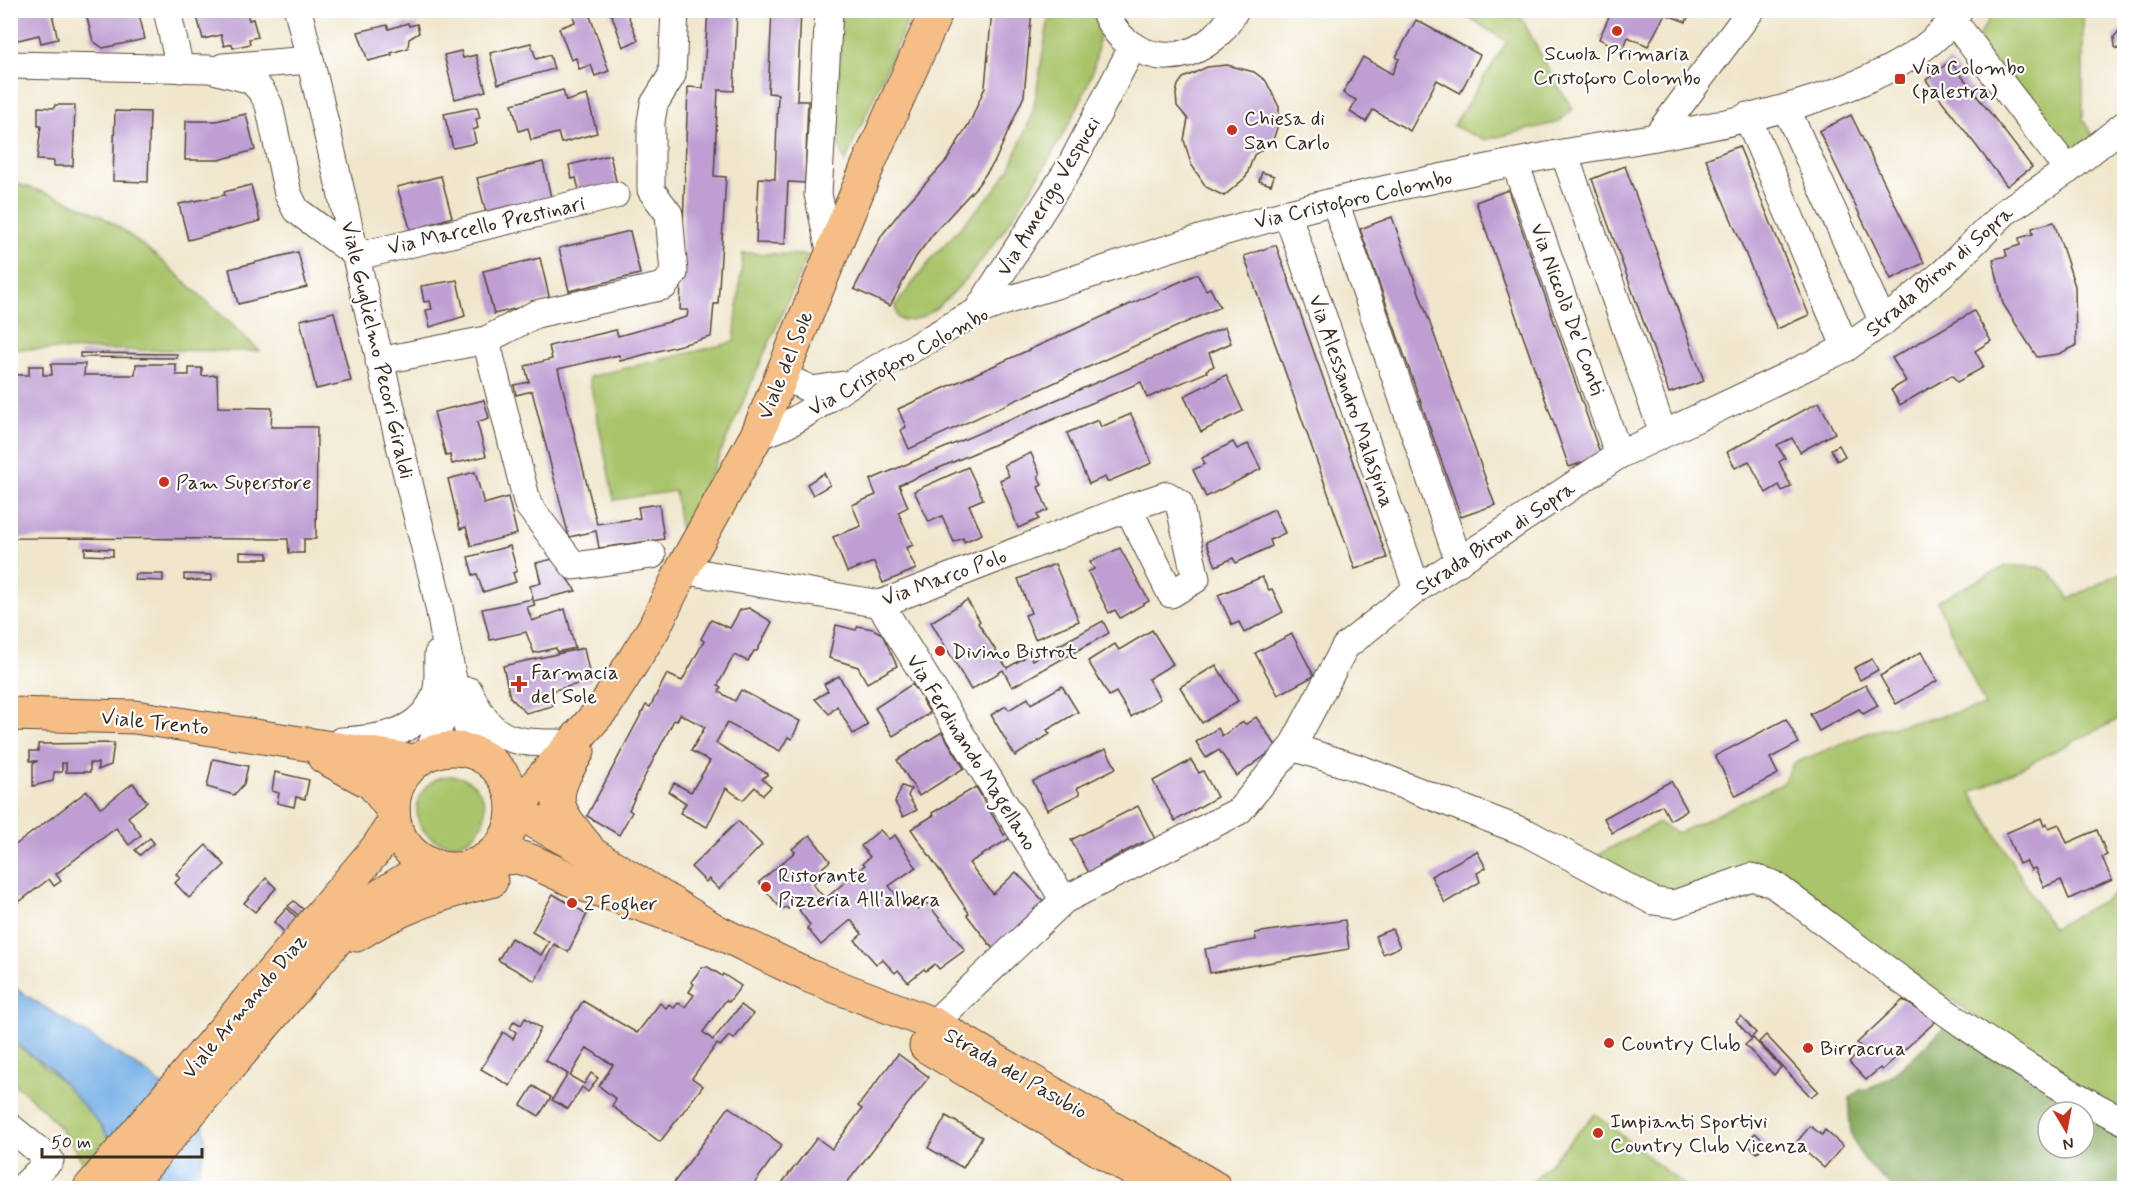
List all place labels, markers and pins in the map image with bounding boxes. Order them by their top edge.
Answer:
marker: Scuola Primaria Cristoforo Colombo [1610,24,1624,38]
place label: Scuola Primaria Cristoforo Colombo [1533,40,1701,94]
place label: Via Colombo (palestra) [1912,54,2025,106]
marker: Via Colombo (palestra) [1893,72,1907,86]
place label: Chiesa di San Carlo [1244,105,1330,157]
marker: Chiesa di San Carlo [1225,123,1239,137]
place label: Pam Superstore [176,469,312,497]
marker: Pam Superstore [157,475,171,489]
place label: Divino Bistrot [952,638,1078,666]
marker: Divino Bistrot [933,644,947,658]
place label: Farmacia del Sole [531,659,619,711]
marker: Farmacia del Sole [512,677,526,691]
place label: Ristorante Pizzeria All'albera [778,862,940,914]
marker: Ristorante Pizzeria All'albera [759,880,773,894]
place label: 2 Fogher [584,890,658,920]
marker: 2 Fogher [565,896,579,910]
place label: Country Club [1621,1030,1741,1058]
place label: Birracrua [1820,1035,1906,1063]
marker: Country Club [1602,1036,1616,1050]
marker: Birracrua [1801,1041,1815,1055]
place label: Impianti Sportivi Country Club Vicenza [1610,1108,1808,1160]
marker: Impianti Sportivi Country Club Vicenza [1591,1126,1605,1140]

